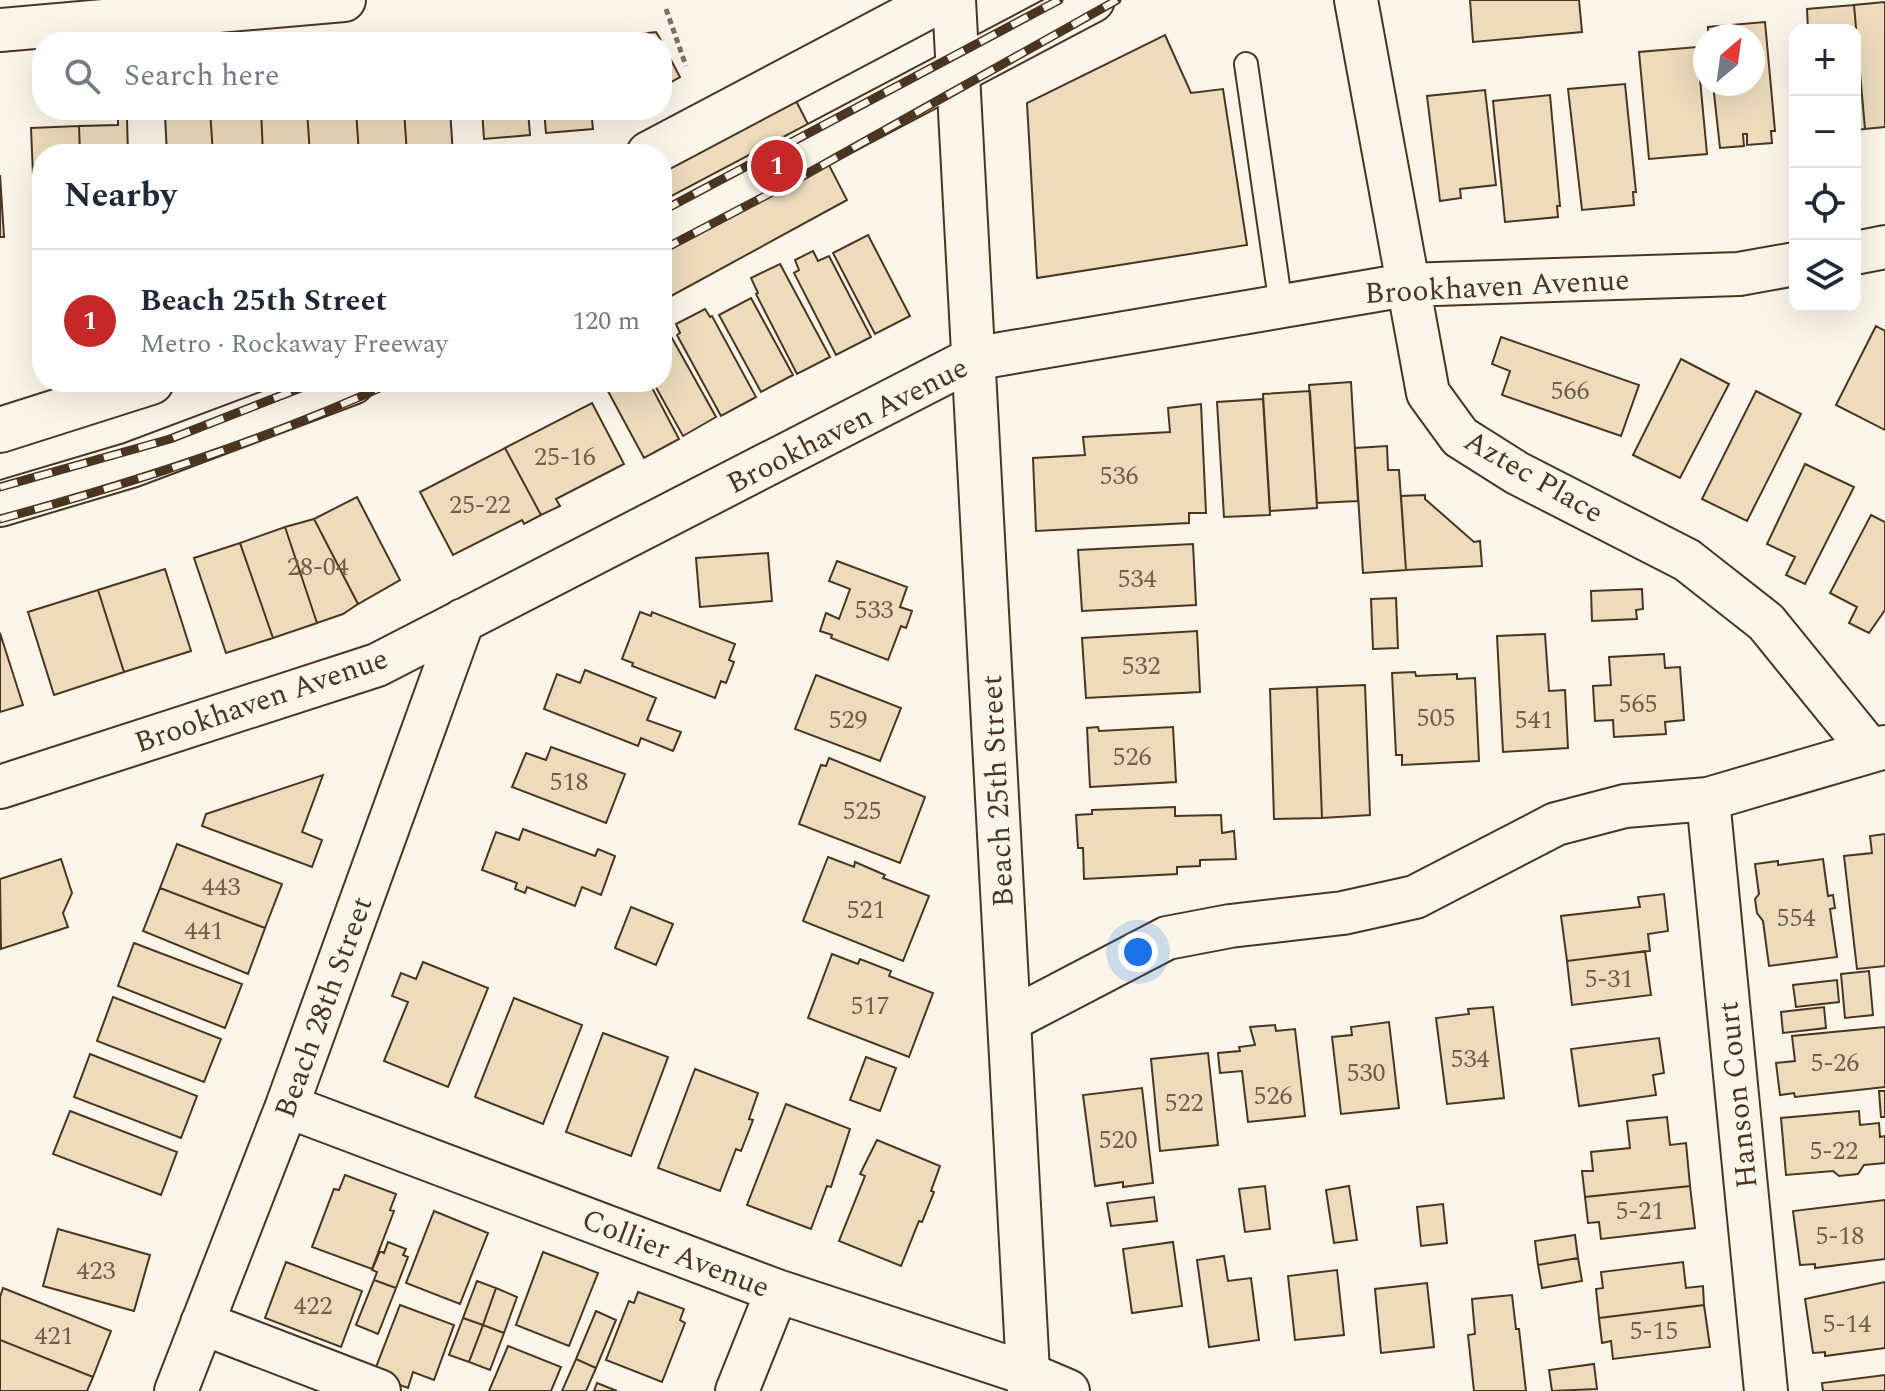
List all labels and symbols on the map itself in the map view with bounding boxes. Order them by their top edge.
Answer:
north arrow [1693,24,1765,96]
pin: 1 [751,136,803,196]
street label: Brookhaven Avenue [1363,257,1631,317]
street label: Brookhaven Avenue [719,345,976,507]
house number: 566 [1550,371,1590,411]
street label: Aztec Place [1455,418,1612,536]
house number: 25-16 [534,437,596,477]
house number: 536 [1099,456,1139,496]
house number: 25-22 [449,485,511,525]
house number: 28-04 [287,547,349,587]
house number: 534 [1117,559,1157,599]
house number: 533 [854,590,894,630]
street label: Brookhaven Avenue [128,636,394,766]
house number: 532 [1121,646,1161,686]
street label: Beach 25th Street [969,673,1027,908]
house number: 565 [1618,684,1658,724]
house number: 505 [1416,698,1456,738]
house number: 529 [828,700,868,740]
house number: 541 [1514,700,1554,740]
house number: 526 [1112,737,1152,777]
house number: 518 [549,762,589,802]
house number: 525 [842,791,882,831]
house number: 443 [201,867,241,907]
street label: Beach 28th Street [262,890,385,1125]
house number: 521 [846,890,886,930]
house number: 554 [1776,898,1816,938]
house number: 441 [184,911,224,951]
your location [1118,932,1158,972]
house number: 5-31 [1585,959,1633,999]
house number: 517 [850,986,890,1026]
street label: Hanson Court [1705,999,1771,1191]
house number: 534 [1450,1039,1490,1079]
house number: 5-26 [1811,1043,1859,1083]
house number: 530 [1346,1053,1386,1093]
house number: 526 [1253,1076,1293,1116]
house number: 522 [1164,1083,1204,1123]
house number: 520 [1098,1120,1138,1160]
house number: 5-22 [1810,1131,1858,1171]
house number: 5-21 [1616,1191,1664,1231]
street label: Collier Avenue [575,1197,776,1311]
house number: 5-18 [1816,1216,1864,1256]
house number: 423 [76,1251,116,1291]
house number: 422 [293,1286,333,1326]
house number: 5-14 [1823,1304,1871,1344]
house number: 5-15 [1630,1311,1678,1351]
house number: 421 [34,1316,74,1356]

